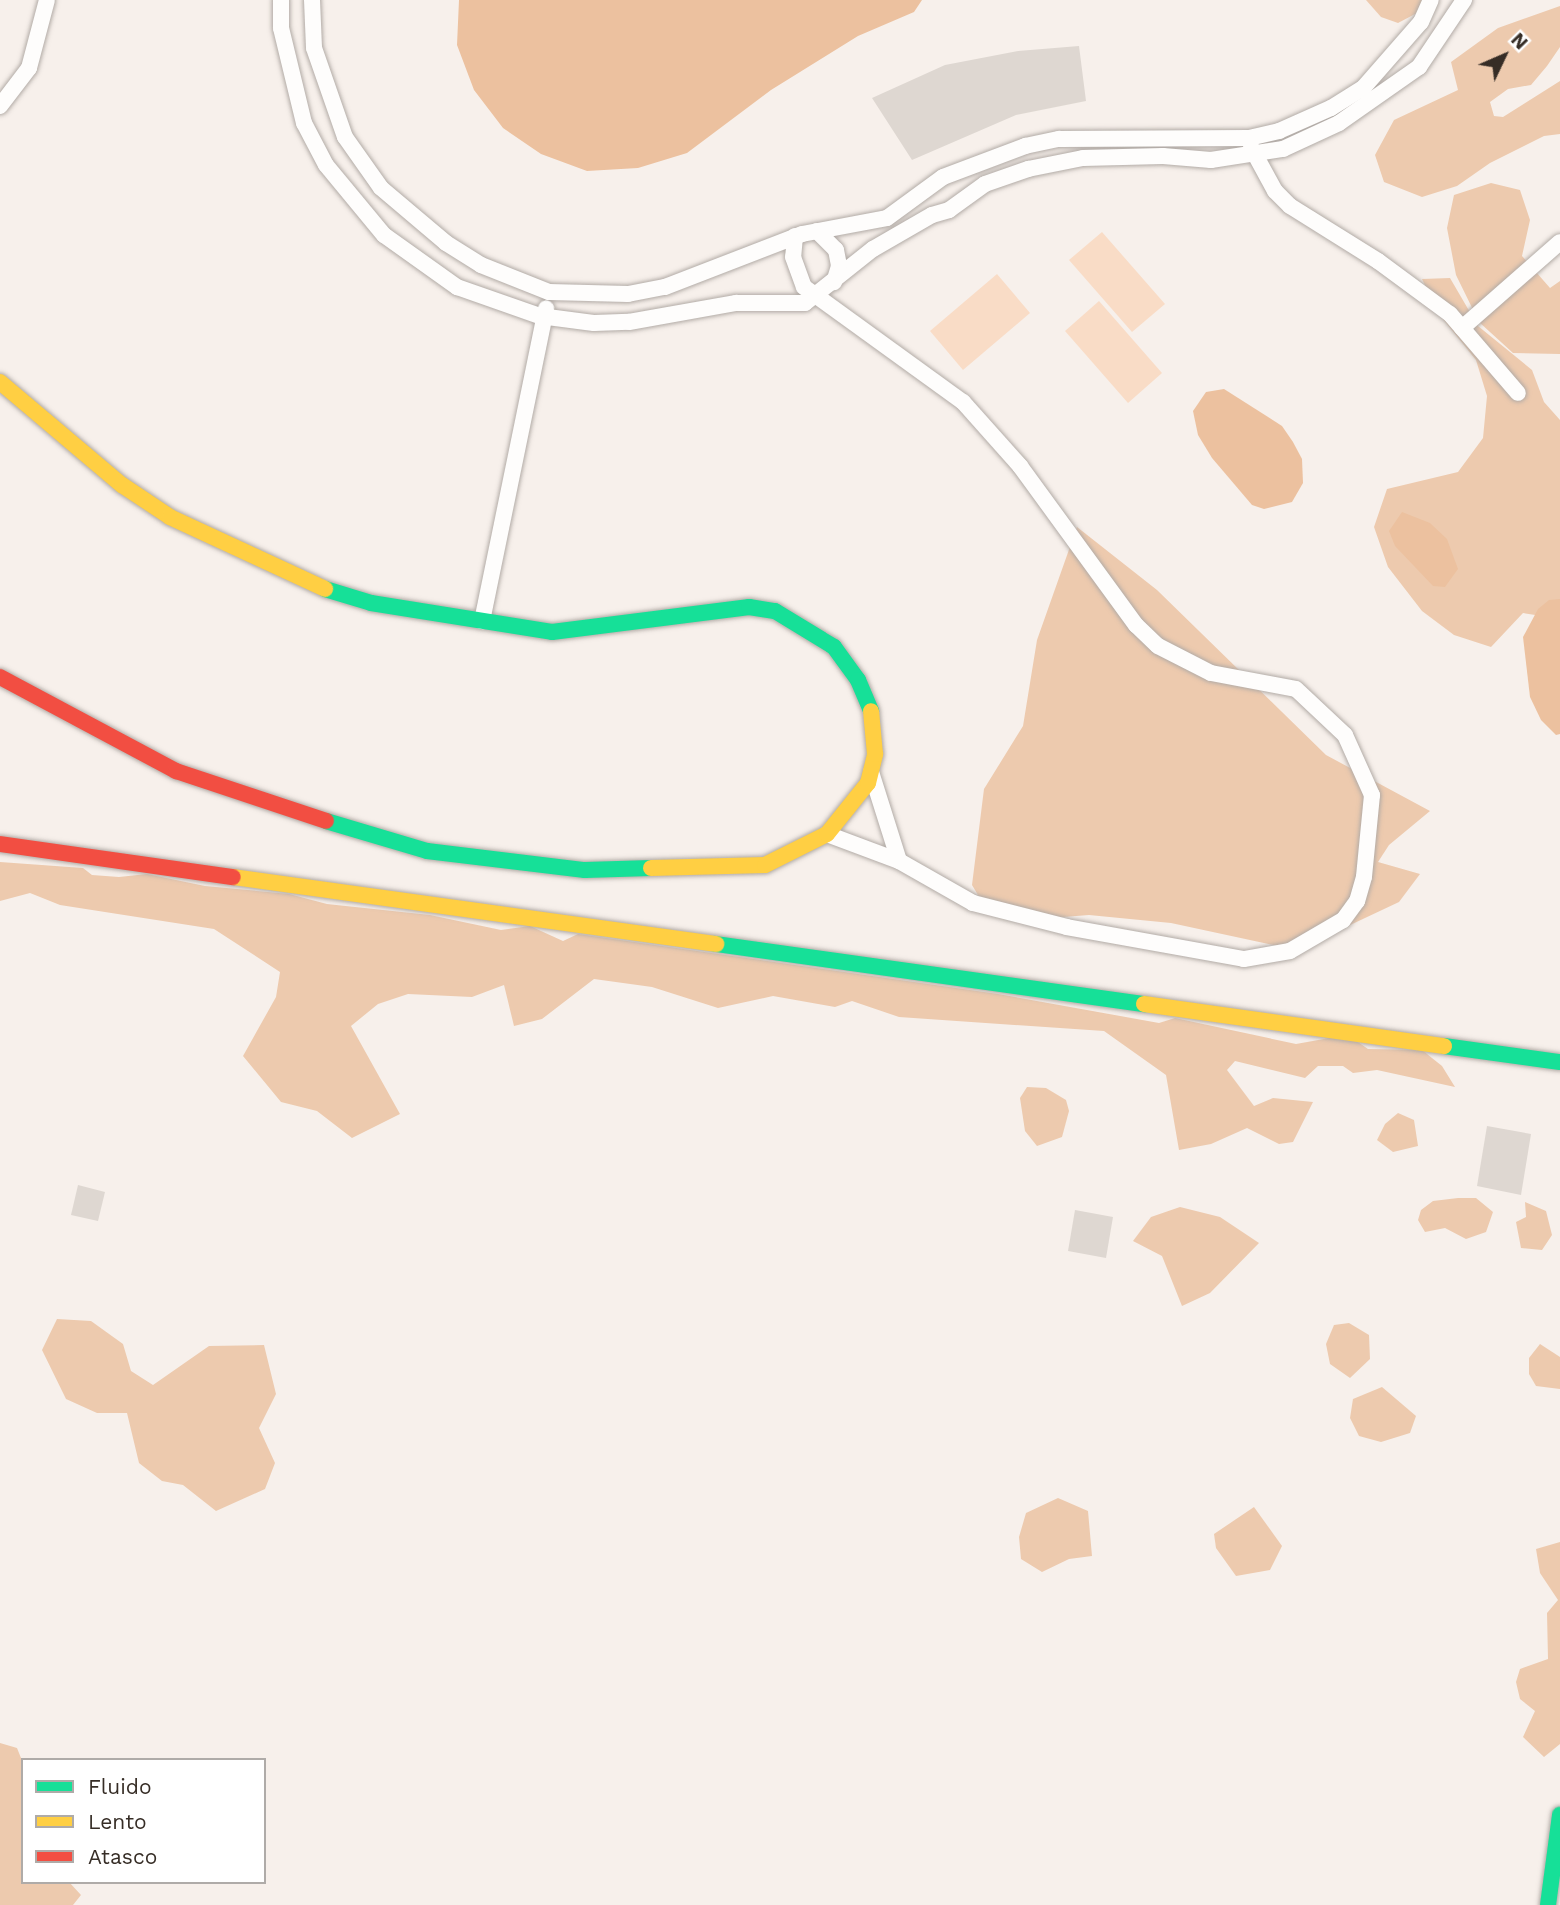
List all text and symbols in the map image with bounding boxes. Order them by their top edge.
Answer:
north arrow [1469,21,1539,91]
text: N [1506,28,1533,54]
legend [21,1758,266,1884]
text: Fluido [88,1774,152,1799]
text: Lento [88,1809,147,1834]
text: Atasco [88,1844,157,1869]

